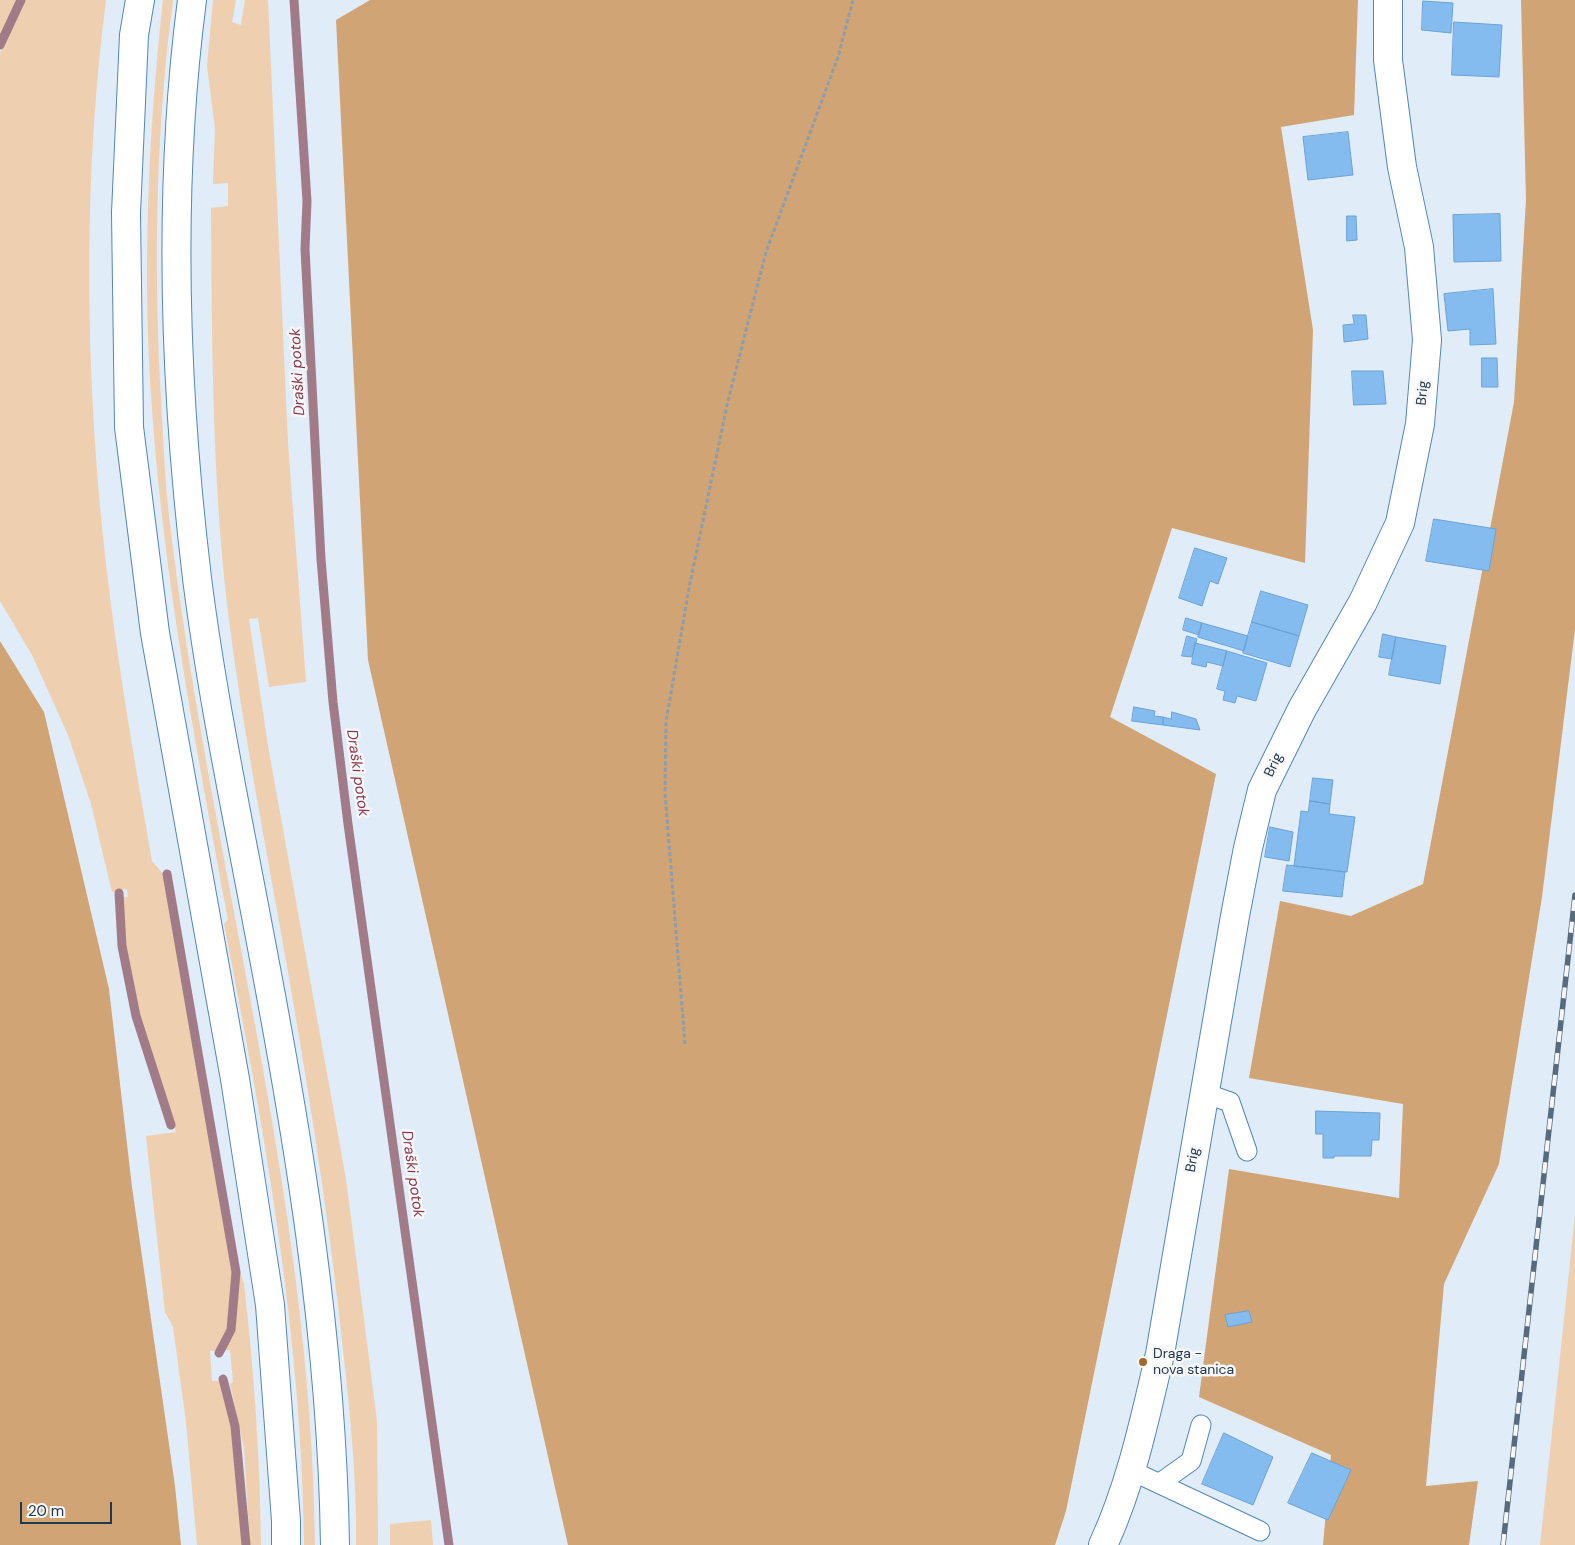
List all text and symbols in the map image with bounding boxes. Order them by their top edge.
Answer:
water label: Draški potok [287,328,309,416]
street label: Brig [1414,380,1432,406]
water label: Draški potok [342,728,372,818]
street label: Brig [1261,750,1287,780]
water label: Draški potok [397,1129,427,1219]
street label: Brig [1183,1146,1203,1174]
place label: Draga - nova stanica [1153,1346,1234,1378]
marker: Draga - nova stanica [1137,1356,1149,1368]
scale bar [22,1492,115,1524]
text: 20 m [28,1501,64,1521]

